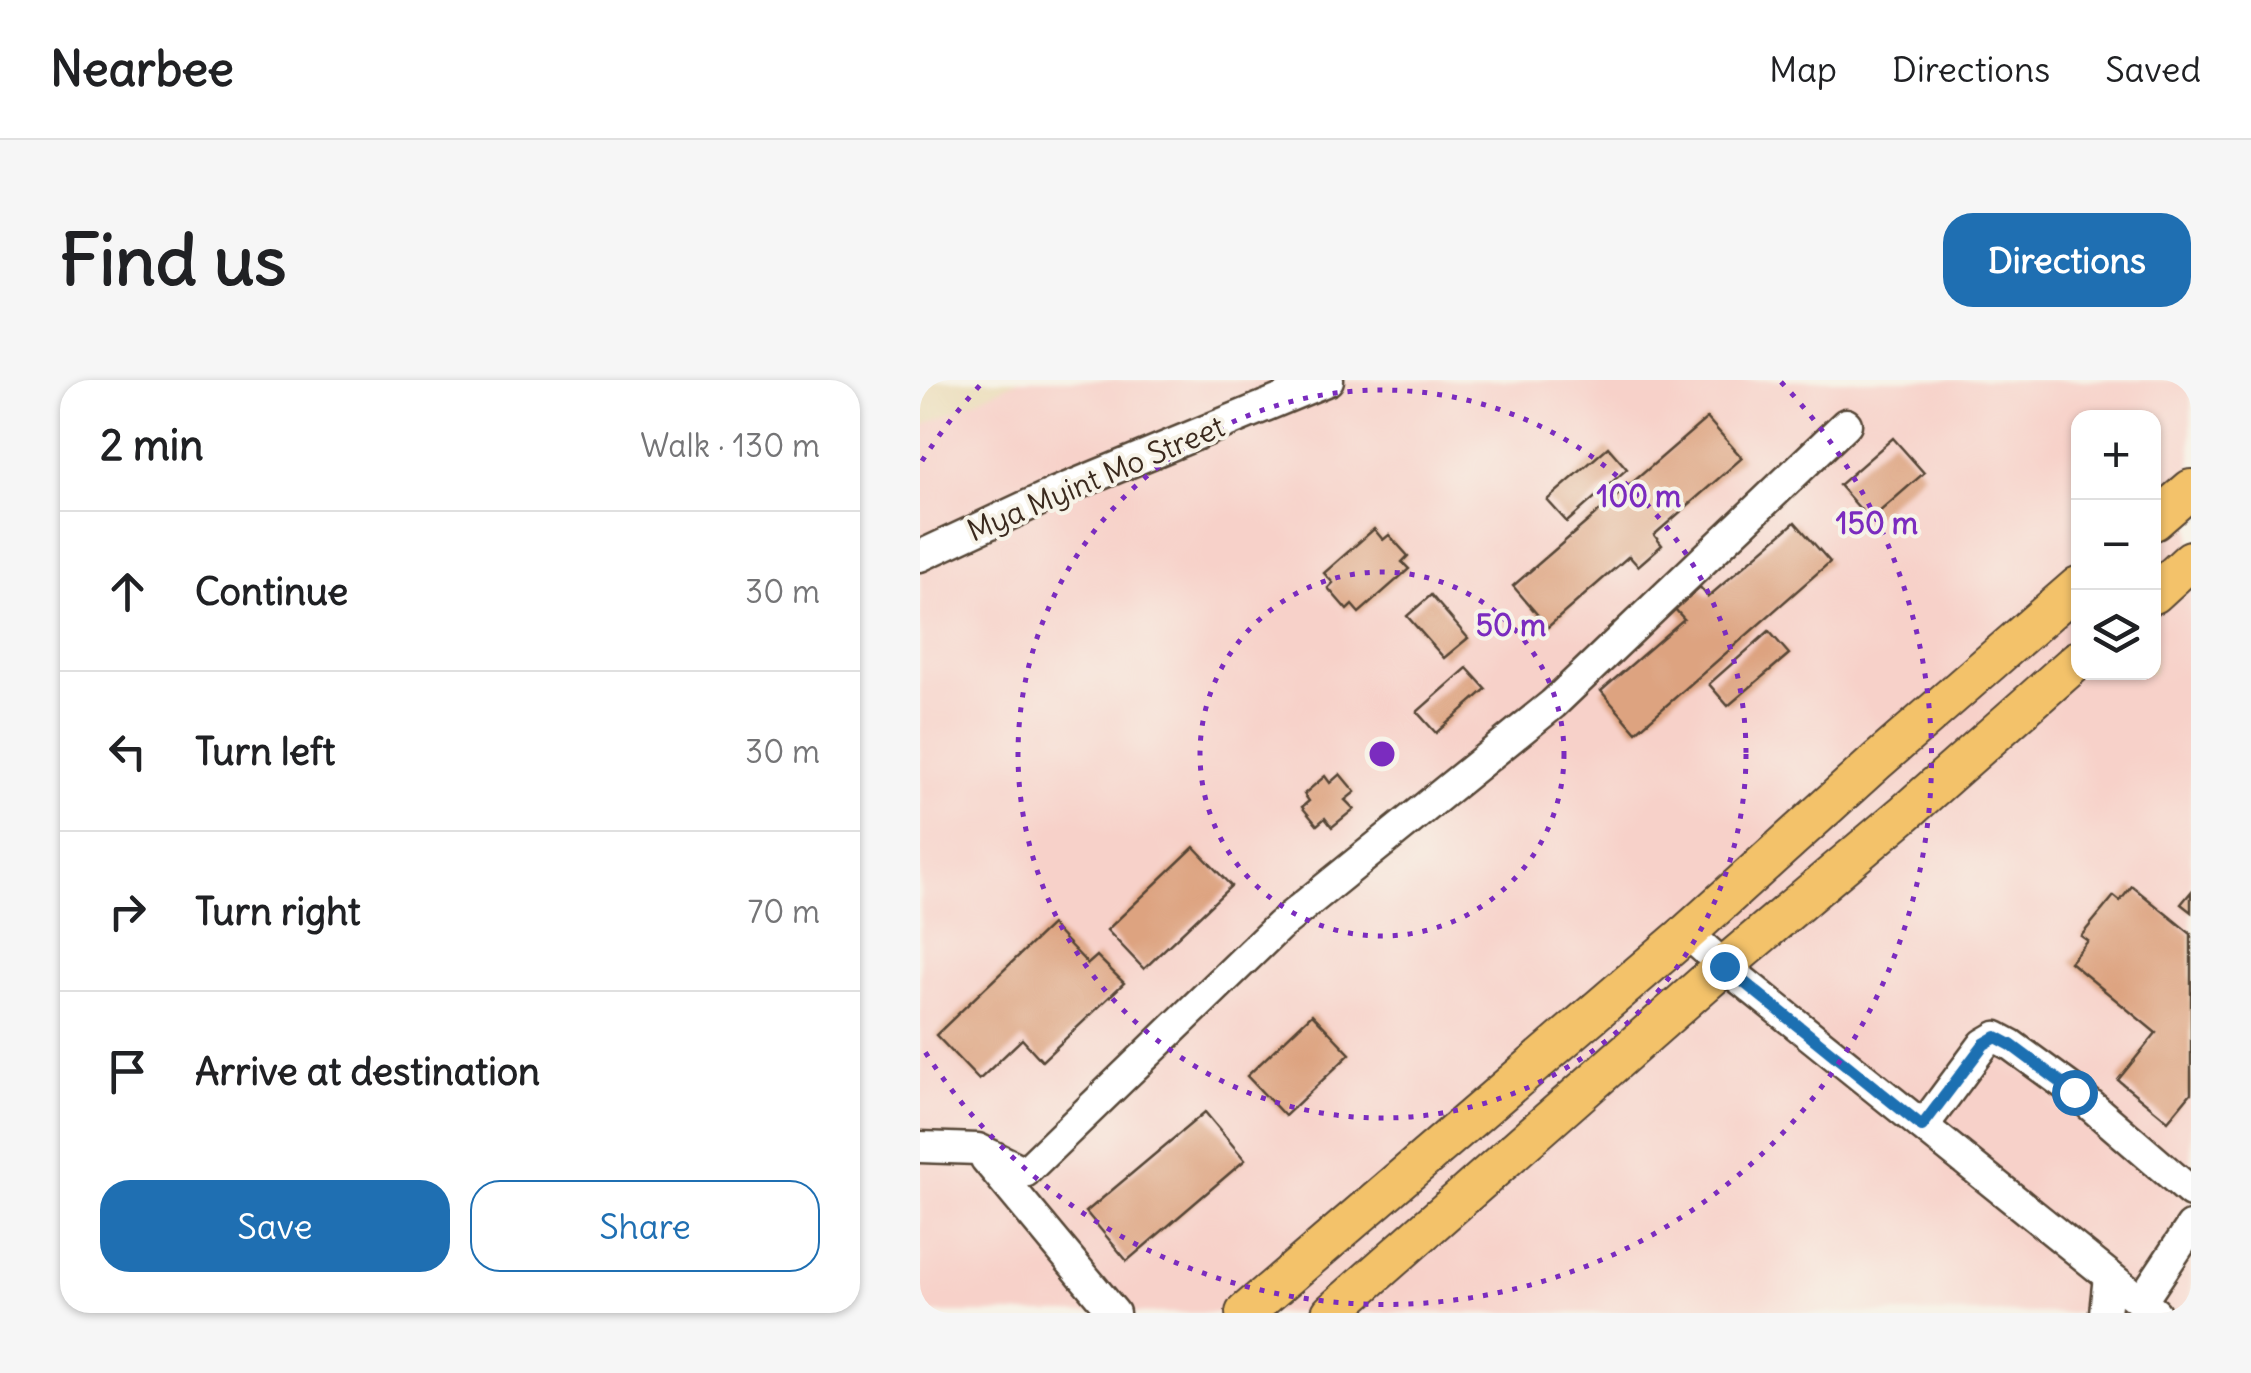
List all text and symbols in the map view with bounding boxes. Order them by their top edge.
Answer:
text: Nearbee [50,39,234,99]
text: Map [1769,47,1837,91]
text: Directions [1892,47,2050,91]
text: Saved [2105,47,2201,91]
button: Directions [1943,213,2191,307]
text: Find us [60,216,286,304]
street label: Mya Myint Mo Street [961,407,1230,549]
map controls [2071,410,2161,680]
button: + [2071,410,2161,500]
text: 2 min [100,419,204,471]
text: Walk · 130 m [640,425,820,466]
text: 100 m [1597,477,1681,515]
button: − [2071,500,2161,590]
text: 150 m [1836,504,1918,542]
icon: ahead [100,564,155,619]
text: Continue [195,568,348,615]
text: 30 m [745,571,820,612]
button: layers [2071,590,2161,680]
text: 50 m [1476,606,1546,644]
icon: left [100,724,155,779]
text: Turn left [195,728,335,775]
text: 30 m [745,731,820,772]
centre of rings [1364,736,1400,772]
icon: right [100,884,155,939]
text: Turn right [195,888,361,935]
text: 70 m [748,891,820,932]
route end [1702,944,1748,990]
icon: arrive [100,1044,155,1099]
text: Arrive at destination [195,1048,540,1095]
route start [2052,1070,2098,1116]
button: Save [100,1180,450,1272]
button: Share [470,1180,820,1272]

